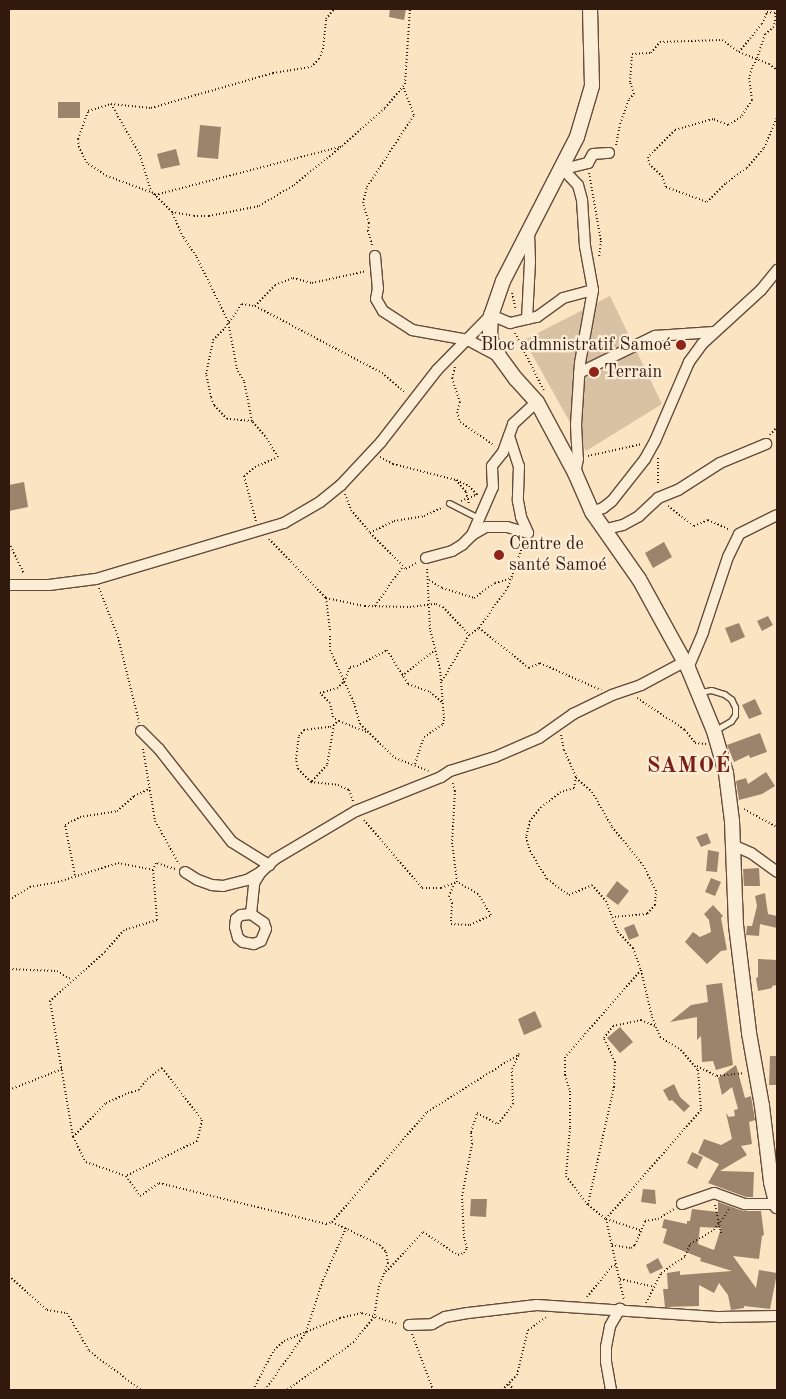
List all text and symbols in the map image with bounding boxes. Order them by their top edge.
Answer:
place label: Bloc admnistratif Samoé [481,334,671,356]
marker: Bloc admnistratif Samoé [675,339,687,351]
place label: Terrain [604,361,662,383]
marker: Terrain [588,366,600,378]
place label: Centre de santé Samoé [509,534,607,576]
marker: Centre de santé Samoé [493,549,505,561]
district label: SAMOÉ [646,754,732,780]

